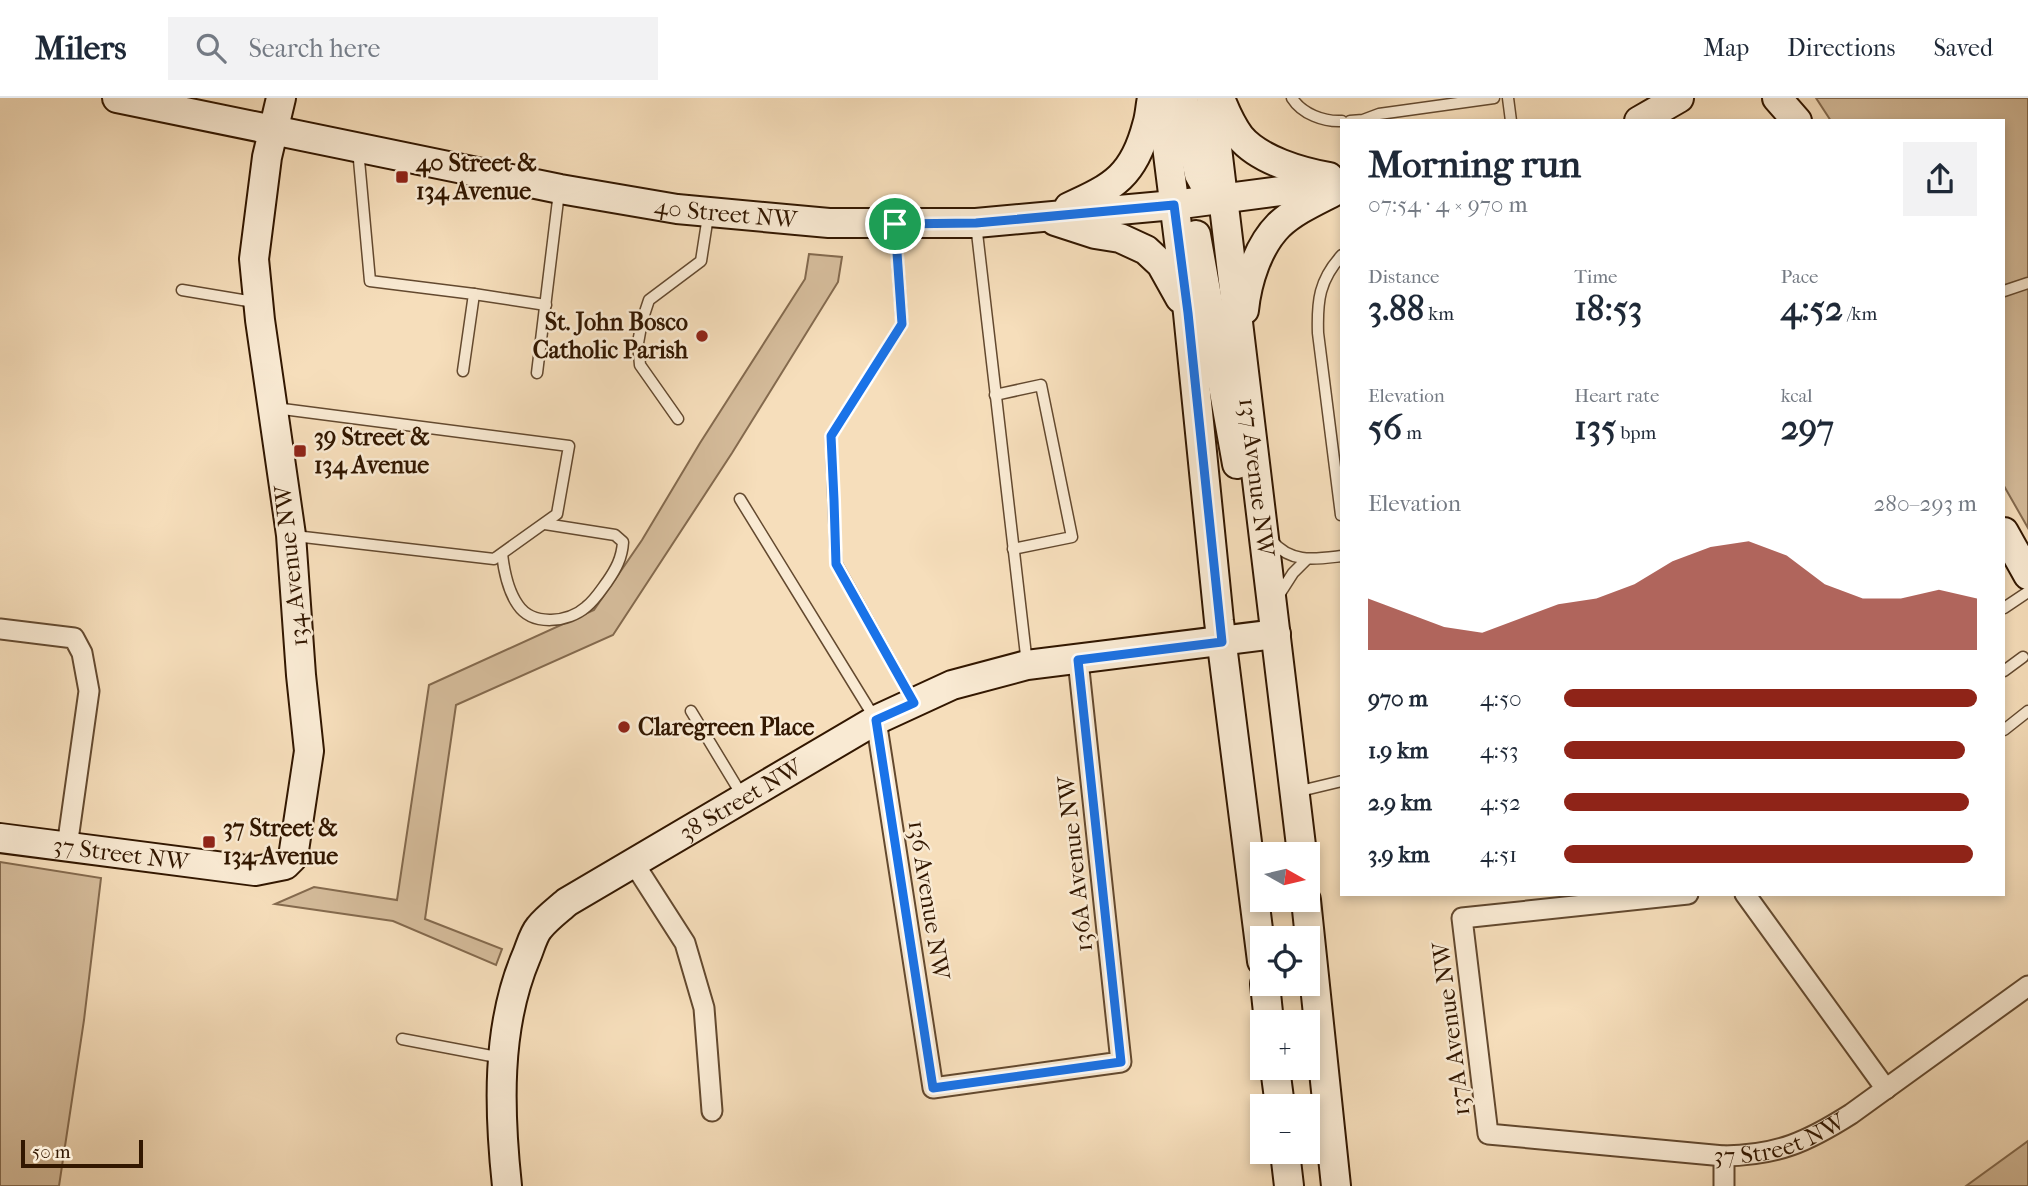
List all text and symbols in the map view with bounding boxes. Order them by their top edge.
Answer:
search box [168,17,658,80]
text: Milers [35,29,126,68]
icon: search [192,29,230,67]
text: Search here [248,33,380,64]
text: Map [1703,34,1749,62]
text: Directions [1787,34,1895,62]
text: Saved [1933,34,1993,62]
text: Morning run [1368,142,1581,187]
button: share [1903,142,1977,216]
place label: 40 Street & 134 Avenue [415,149,537,206]
marker: 40 Street & 134 Avenue [394,169,410,185]
street label: 40 Street NW [653,191,800,234]
text: 07:54 · 4 × 970 m [1368,191,1528,218]
pin [865,194,925,254]
icon: arrive [876,205,914,243]
text: Distance [1368,266,1439,288]
text: Time [1574,266,1618,288]
text: Pace [1781,266,1819,288]
text: 3.88 [1368,288,1424,329]
text: 18:53 [1574,288,1642,329]
text: 4:52 [1781,288,1843,329]
text: km [1424,303,1454,325]
text: /km [1843,303,1877,325]
place label: St. John Bosco Catholic Parish [533,308,689,364]
marker: St. John Bosco Catholic Parish [694,328,710,344]
text: Elevation [1368,385,1445,407]
text: Heart rate [1574,385,1659,407]
text: kcal [1781,385,1813,407]
street label: 137 Avenue NW [1233,396,1280,560]
text: 56 [1368,407,1402,448]
text: 135 [1574,407,1616,448]
text: 297 [1781,407,1834,448]
text: m [1402,422,1422,444]
text: bpm [1616,422,1656,444]
place label: 39 Street & 134 Avenue [314,423,430,480]
marker: 39 Street & 134 Avenue [292,443,308,459]
street label: 134 Avenue NW [268,482,313,648]
text: Elevation [1368,490,1461,517]
text: 280–293 m [1874,490,1977,517]
text: 970 m [1368,685,1428,712]
text: 4:50 [1480,685,1522,712]
place label: Claregreen Place [638,713,814,741]
marker: Claregreen Place [616,719,632,735]
text: 1.9 km [1368,737,1428,764]
text: 4:53 [1480,737,1519,764]
street label: 38 Street NW [674,752,808,847]
street label: 136A Avenue NW [1052,773,1098,953]
text: 2.9 km [1368,789,1432,816]
text: 4:52 [1480,789,1521,816]
place label: 37 Street & 134 Avenue [223,814,338,871]
street label: 136 Avenue NW [903,818,956,983]
street label: 37 Street NW [51,831,192,877]
marker: 37 Street & 134 Avenue [201,834,217,850]
text: 3.9 km [1368,841,1430,868]
text: 4:51 [1480,841,1517,868]
north arrow [1250,842,1320,912]
map controls [1250,842,1320,1164]
button: locate [1250,926,1320,996]
street label: 137A Avenue NW [1426,939,1476,1118]
button: + [1250,1010,1320,1080]
button: − [1250,1094,1320,1164]
street label: 37 Street NW [1712,1106,1851,1170]
scale bar [21,1137,144,1169]
text: 50 m [32,1141,71,1163]

